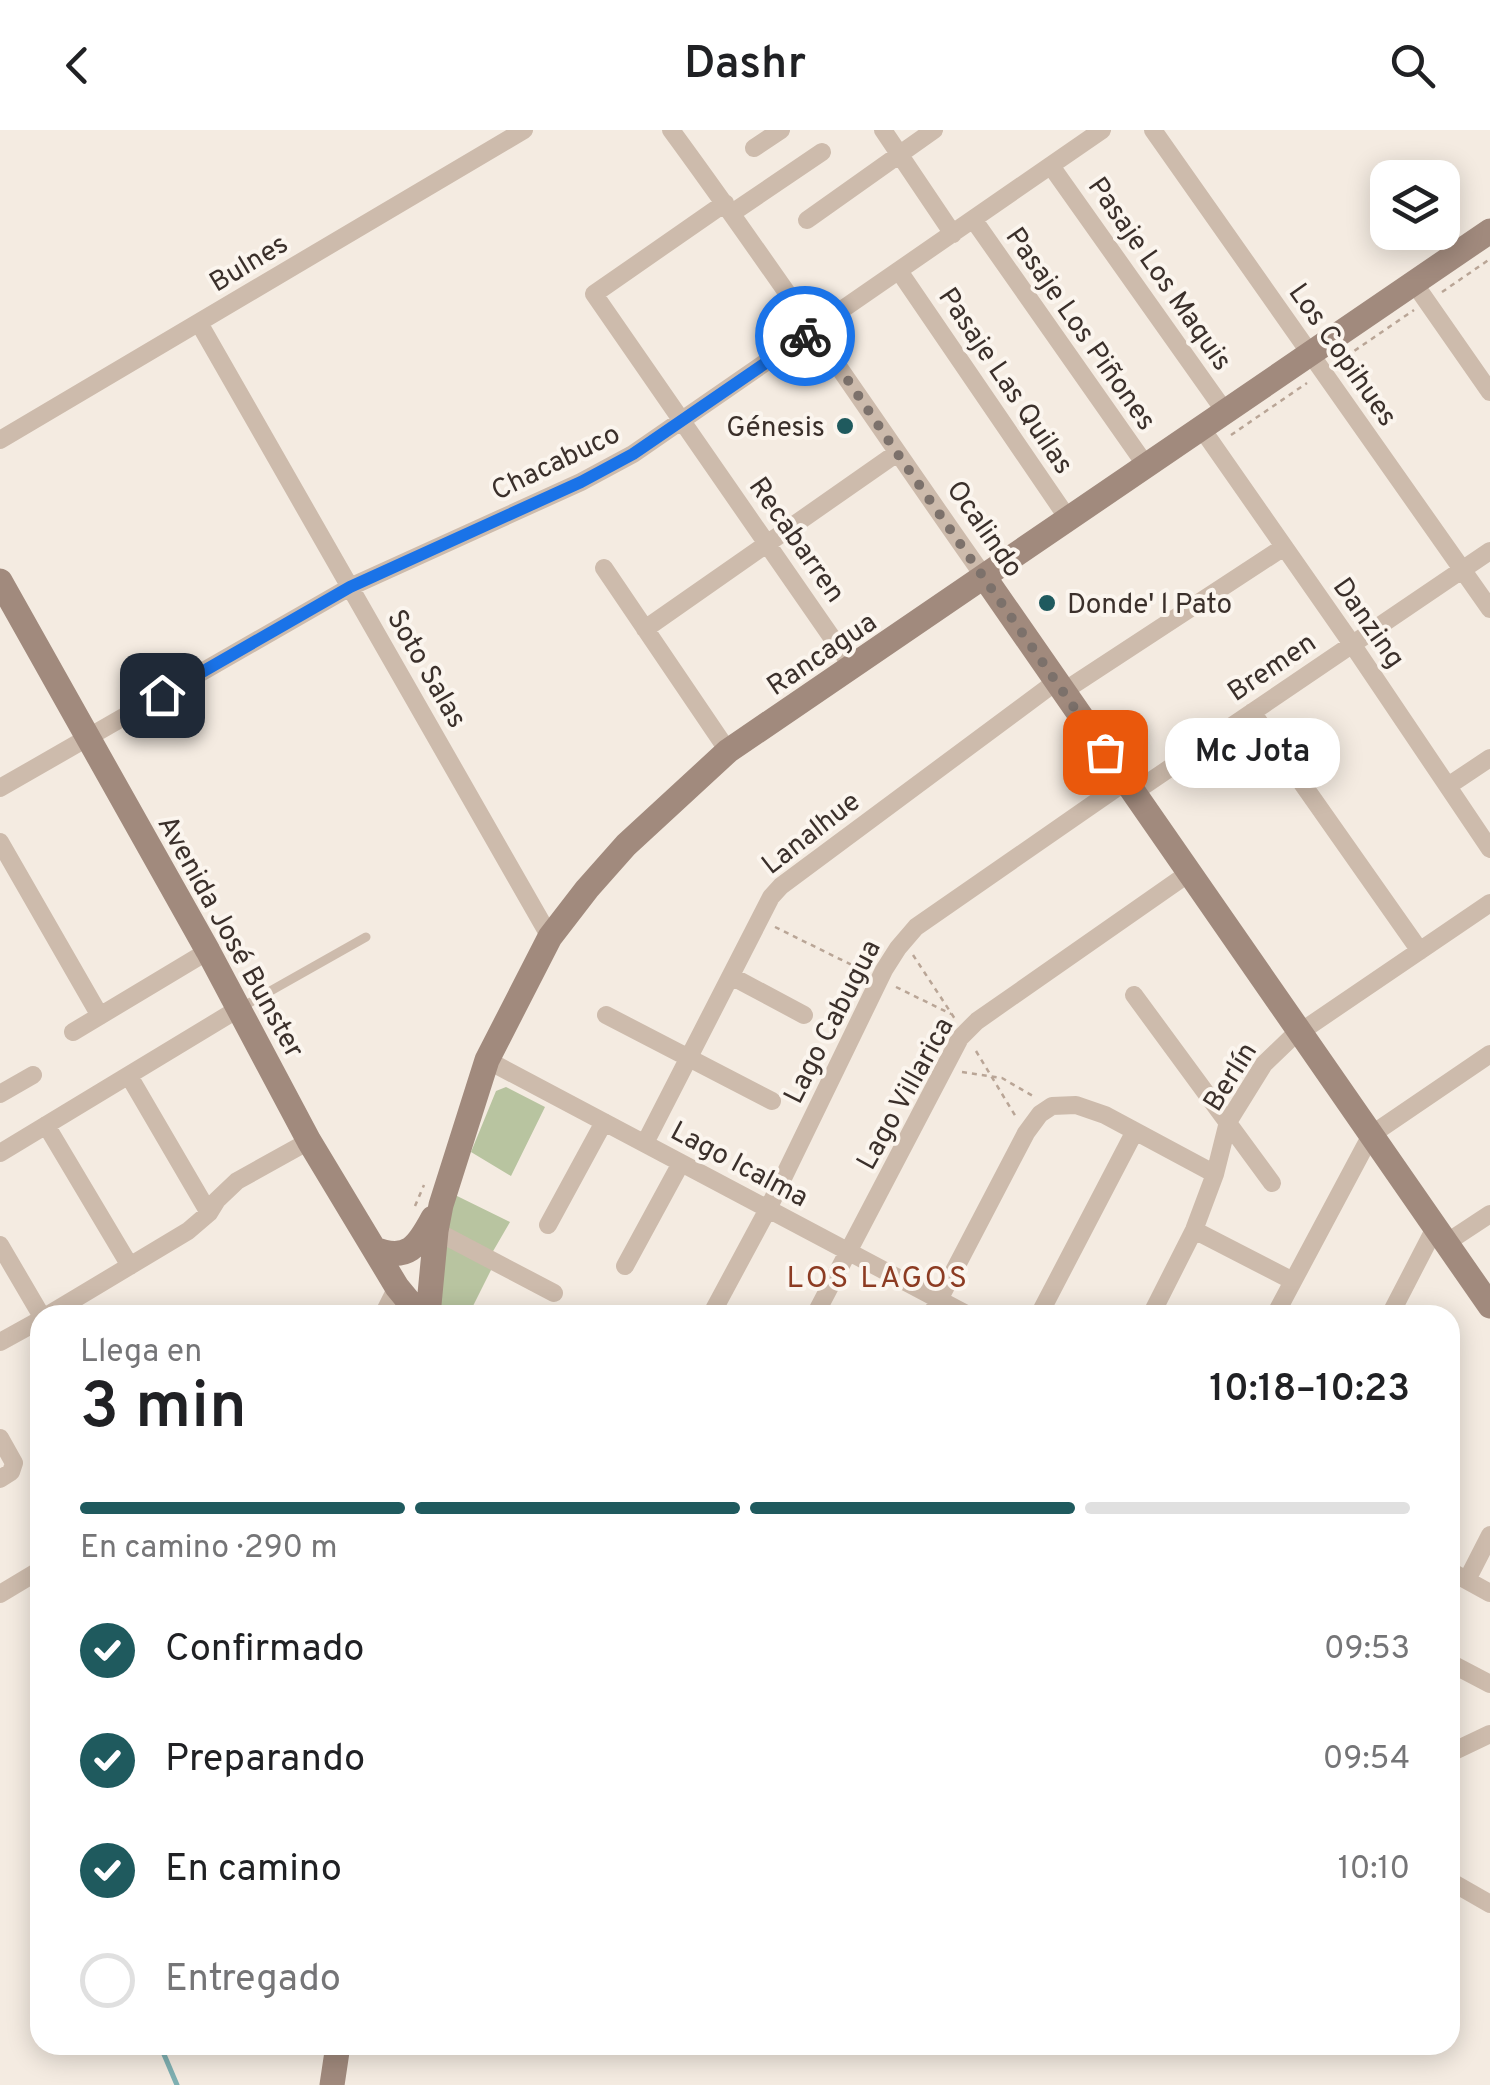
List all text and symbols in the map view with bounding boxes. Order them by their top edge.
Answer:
text: Dashr [684,37,806,94]
icon: back [50,38,105,93]
icon: search [1385,38,1440,93]
map controls [1370,160,1460,250]
button: layers [1370,160,1460,250]
street label: Pasaje Los Maquis [1078,171,1239,379]
street label: Pasaje Los Piñones [996,221,1163,438]
street label: Bulnes [204,227,295,302]
street label: Los Copihues [1279,277,1404,434]
street label: Pasaje Las Quilas [929,281,1080,482]
courier [755,286,855,386]
icon: bike [778,309,833,364]
place label: Génesis [726,411,825,447]
marker: Génesis [834,415,856,437]
street label: Chacabuco [486,417,627,510]
street label: Recabarren [739,471,852,611]
street label: Ocalindo [937,474,1030,585]
street label: Danzing [1323,571,1412,676]
place label: Donde' l Pato [1067,588,1232,624]
marker: Donde' l Pato [1036,592,1058,614]
street label: Soto Salas [377,604,474,735]
street label: Rancagua [761,606,885,705]
street label: Bremen [1221,626,1324,711]
pin [120,653,205,738]
icon: home [135,668,190,723]
pin [1063,710,1148,795]
callout: Mc Jota [1165,717,1340,787]
icon: bag [1078,725,1133,780]
text: Mc Jota [1195,733,1310,773]
street label: Lanalhue [755,785,868,884]
street label: Avenida José Bunster [148,810,311,1065]
street label: Lago Cabugua [777,934,890,1110]
street label: Lago Villarica [850,1012,963,1177]
street label: Berlín [1196,1036,1267,1119]
street label: Lago Icalma [663,1114,814,1217]
district label: LOS LAGOS [786,1261,970,1298]
text: Llega en [80,1333,202,1373]
text: 10:18–10:23 [1209,1366,1410,1415]
text: 3 min [80,1369,247,1451]
text: En camino · 290 m [80,1529,338,1569]
icon: check [80,1623,135,1678]
text: Confirmado [165,1626,365,1675]
text: 09:53 [1324,1630,1410,1670]
icon: check [80,1733,135,1788]
text: Preparando [165,1736,365,1785]
text: 09:54 [1323,1740,1410,1780]
icon: check [80,1843,135,1898]
text: En camino [165,1846,342,1895]
text: 10:10 [1338,1850,1410,1890]
text: Entregado [165,1956,341,2005]

